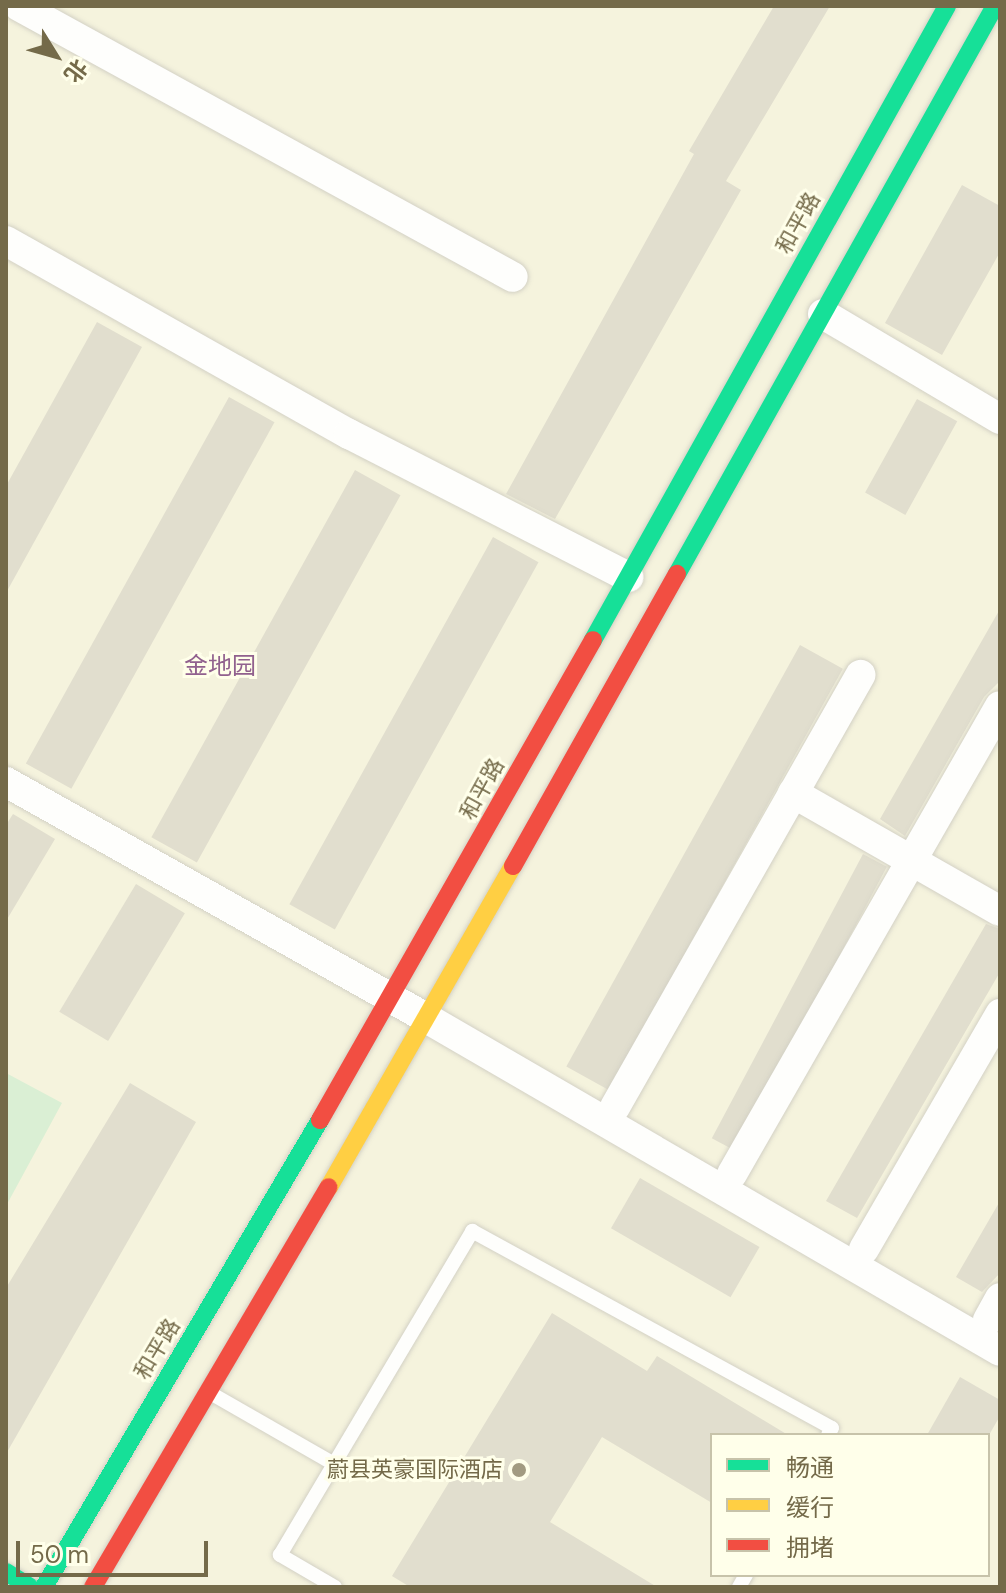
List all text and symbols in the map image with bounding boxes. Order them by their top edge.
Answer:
north arrow [16,16,96,96]
text: 北 [57,53,94,88]
street label: 和平路 [770,188,826,258]
district label: 金地园 [184,652,256,680]
street label: 和平路 [454,754,510,824]
street label: 和平路 [129,1314,185,1384]
legend [710,1433,990,1577]
text: 畅通 [786,1452,834,1483]
place label: 蔚县英豪国际酒店 [327,1457,503,1483]
marker: 蔚县英豪国际酒店 [510,1461,528,1479]
text: 缓行 [786,1492,834,1523]
scale bar [20,1525,212,1575]
text: 拥堵 [786,1532,834,1563]
text: 50 m [30,1539,89,1570]

